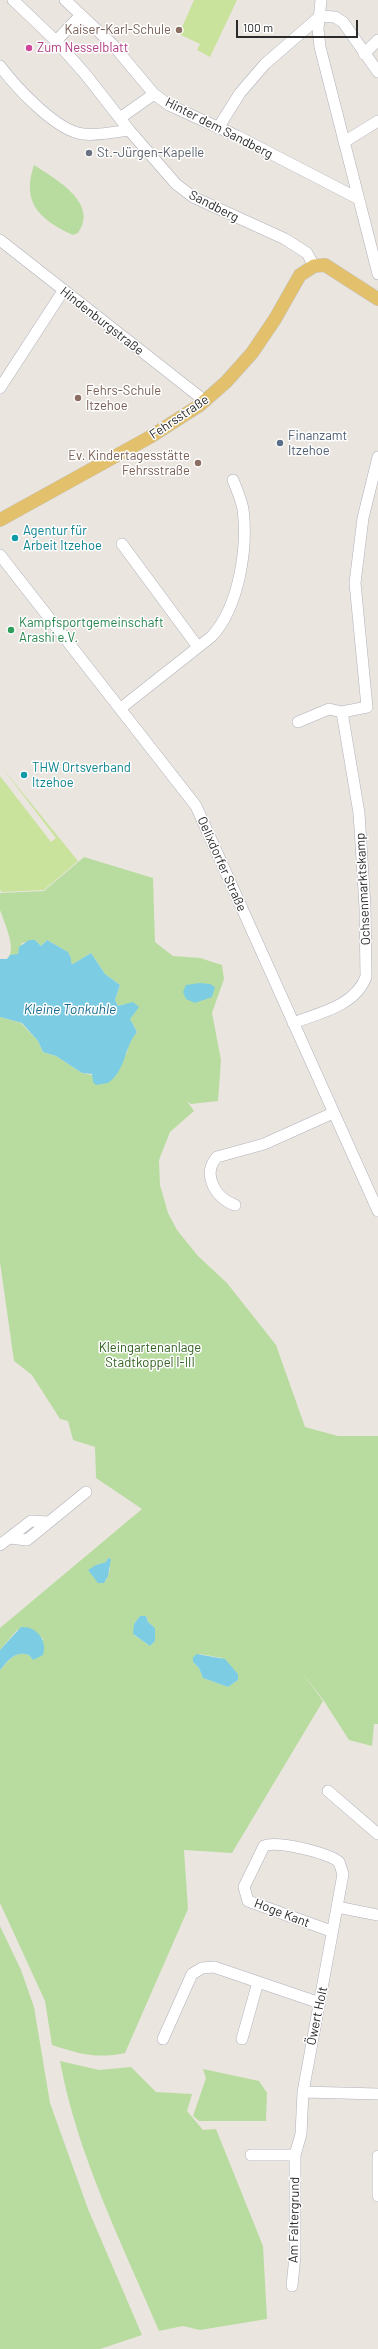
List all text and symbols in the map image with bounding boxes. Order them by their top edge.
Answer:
scale bar [238,12,360,38]
text: 100 m [243,20,273,34]
place label: Kaiser-Karl-Schule [64,22,171,38]
marker: Kaiser-Karl-Schule [174,25,184,35]
place label: Zum Nesselblatt [37,40,128,56]
marker: Zum Nesselblatt [24,43,34,53]
street label: Hinter dem Sandberg [163,94,275,162]
place label: St.-Jürgen-Kapelle [97,145,204,161]
marker: St.-Jürgen-Kapelle [84,148,94,158]
street label: Sandberg [187,187,241,225]
street label: Hindenburgstraße [57,284,147,358]
place label: Fehrs-Schule Itzehoe [86,383,161,414]
street label: Fehrsstraße [146,392,212,442]
marker: Fehrs-Schule Itzehoe [73,393,83,403]
place label: Finanzamt Itzehoe [288,428,347,459]
marker: Finanzamt Itzehoe [275,438,285,448]
place label: Ev. Kindertagesstätte Fehrsstraße [68,448,190,479]
marker: Ev. Kindertagesstätte Fehrsstraße [193,458,203,468]
place label: Agentur für Arbeit Itzehoe [23,523,102,554]
marker: Agentur für Arbeit Itzehoe [10,533,20,543]
place label: Kampfsportgemeinschaft Arashi e.V. [19,615,164,646]
marker: Kampfsportgemeinschaft Arashi e.V. [6,625,16,635]
place label: THW Ortsverband Itzehoe [32,760,131,791]
marker: THW Ortsverband Itzehoe [19,770,29,780]
street label: Oelixdorfer Straße [194,814,250,914]
street label: Ochsenmarktskamp [352,832,374,946]
water label: Kleine Tonkuhle [24,1001,116,1017]
park label: Kleingartenanlage Stadtkoppel I-III [99,1340,201,1371]
street label: Hoge Kant [252,1895,312,1931]
street label: Öwert Holt [303,1985,331,2047]
street label: Am Faltergrund [285,2177,303,2263]

